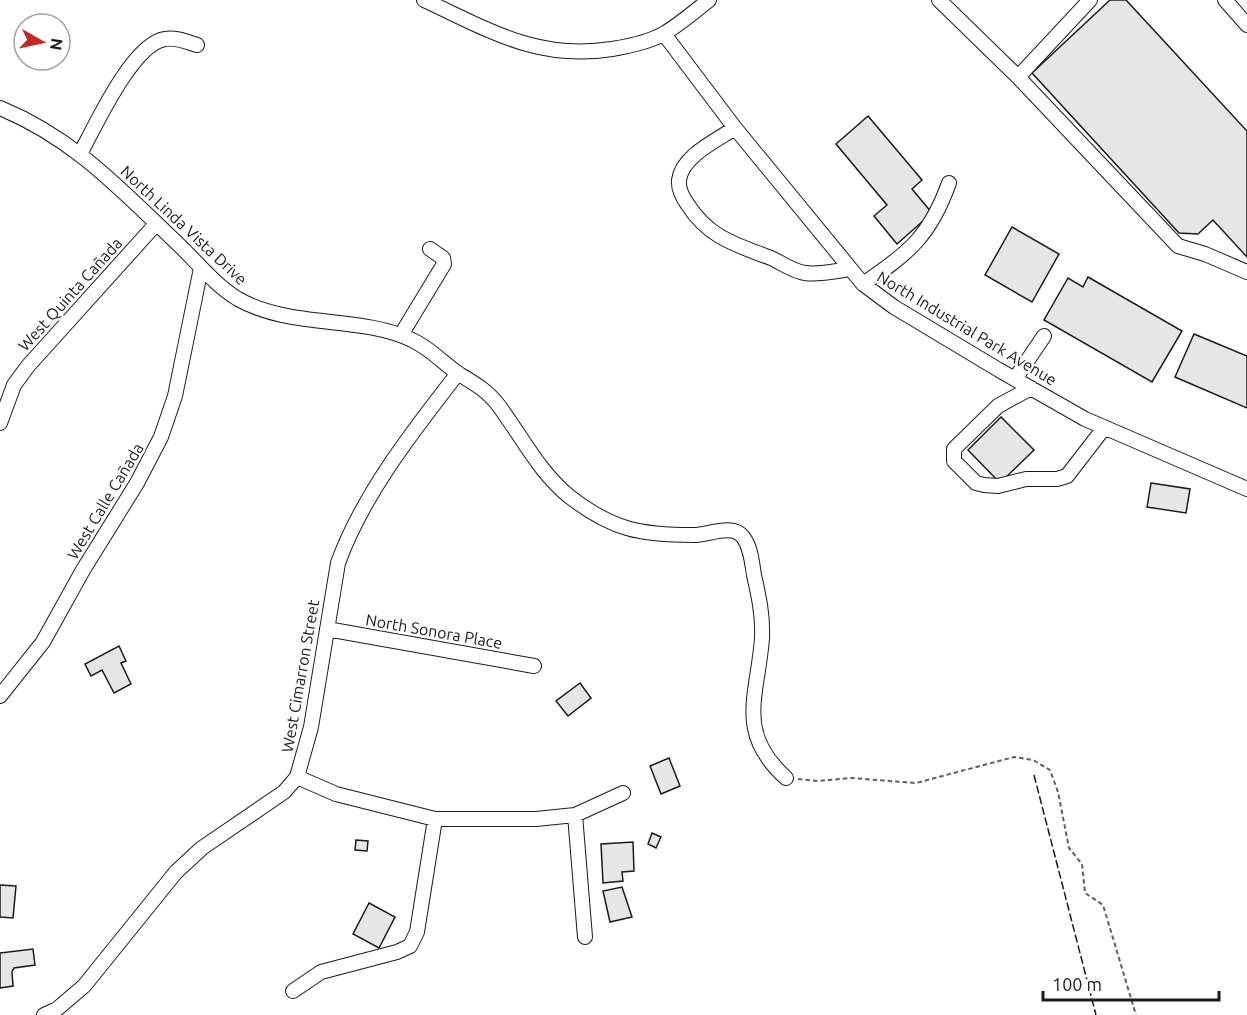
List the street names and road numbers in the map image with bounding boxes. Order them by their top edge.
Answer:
street label: North Linda Vista Drive [117,162,251,288]
street label: West Quinta Cañada [14,234,126,354]
street label: North Industrial Park Avenue [874,267,1060,389]
street label: West Calle Cañada [63,440,147,562]
street label: West Cimarron Street [278,597,322,754]
street label: North Sonora Place [364,610,504,652]

